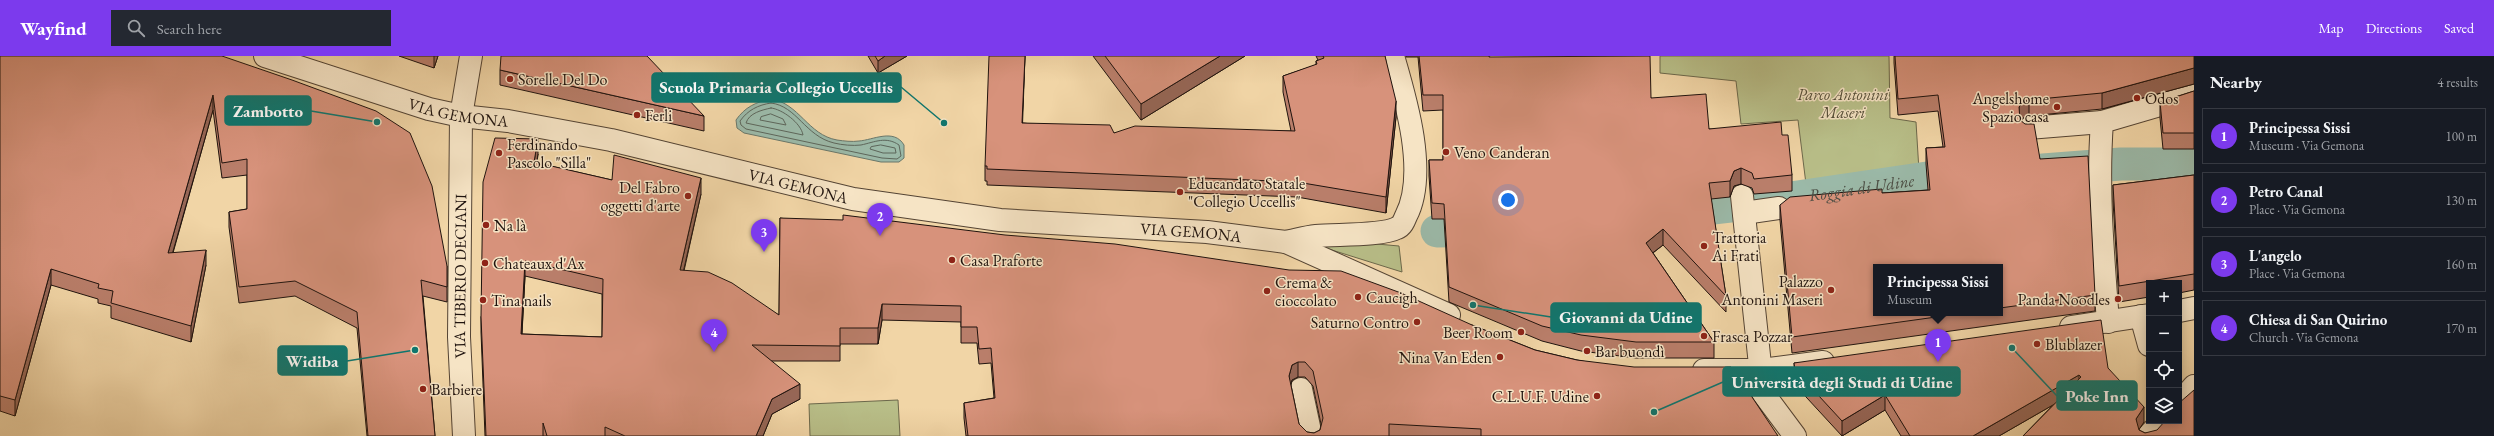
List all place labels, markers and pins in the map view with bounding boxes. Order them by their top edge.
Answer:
place label: Sorelle Del Do [518,69,607,90]
callout: Scuola Primaria Collegio Uccellis [652,73,901,102]
marker: Sorelle Del Do [505,74,515,84]
place label: Angelshome Spazio casa [1971,88,2050,127]
place label: Odos [2145,88,2178,109]
marker: Odos [2132,93,2142,103]
callout: Zambotto [225,96,311,125]
marker: Angelshome Spazio casa [2052,102,2062,112]
place label: Ferli [645,105,672,126]
marker: Ferli [632,110,642,120]
place label: Ferdinando Pascolo "Silla" [507,134,591,173]
place label: Veno Canderan [1454,142,1550,163]
marker: Veno Canderan [1441,147,1451,157]
marker: Ferdinando Pascolo "Silla" [494,148,504,158]
place label: Educandato Statale "Collegio Uccellis" [1188,173,1305,212]
place label: Del Fabro oggetti d'arte [600,177,680,216]
marker: Educandato Statale "Collegio Uccellis" [1175,187,1185,197]
marker: Del Fabro oggetti d'arte [683,191,693,201]
pin: 2 [867,203,893,236]
place label: Na là [494,215,527,236]
pin: 3 [751,219,777,252]
marker: Na là [481,220,491,230]
place label: Trattoria Ai Frati [1711,227,1767,266]
marker: Trattoria Ai Frati [1699,241,1709,251]
place label: Casa Praforte [960,250,1042,271]
place label: Chateaux d'Ax [493,253,585,274]
marker: Casa Praforte [947,255,957,265]
marker: Chateaux d'Ax [480,258,490,268]
place label: Palazzo Antonini Maseri [1720,271,1823,310]
place label: Crema & cioccolato [1275,272,1337,311]
marker: Palazzo Antonini Maseri [1826,285,1836,295]
marker: Crema & cioccolato [1262,286,1272,296]
place label: Caucigh [1366,287,1418,308]
place label: Panda Noodles [2018,289,2110,310]
place label: Tina nails [491,290,551,311]
marker: Caucigh [1353,292,1363,302]
marker: Panda Noodles [2113,294,2123,304]
marker: Tina nails [478,295,488,305]
callout: Giovanni da Udine [1551,303,1701,332]
place label: Saturno Contro [1311,312,1409,333]
marker: Saturno Contro [1412,317,1422,327]
pin: 4 [701,319,727,352]
place label: Beer Room [1443,322,1514,343]
place label: Frasca Pozzar [1712,326,1793,347]
marker: Beer Room [1516,327,1526,337]
pin: 1 [1925,329,1951,362]
marker: Frasca Pozzar [1699,331,1709,341]
place label: Blublazer [2045,334,2103,355]
marker: Blublazer [2032,339,2042,349]
place label: Bar buondì [1595,341,1664,362]
callout: Widiba [278,346,347,375]
marker: Bar buondì [1582,346,1592,356]
place label: Nina Van Eden [1399,347,1493,368]
marker: Nina Van Eden [1495,352,1505,362]
callout: Università degli Studi di Udine [1723,367,1960,396]
place label: Barbiere [431,379,482,400]
callout: Poke Inn [2057,381,2137,410]
marker: Barbiere [418,384,428,394]
place label: C.L.U.F. Udine [1492,386,1589,407]
marker: C.L.U.F. Udine [1592,391,1602,401]

